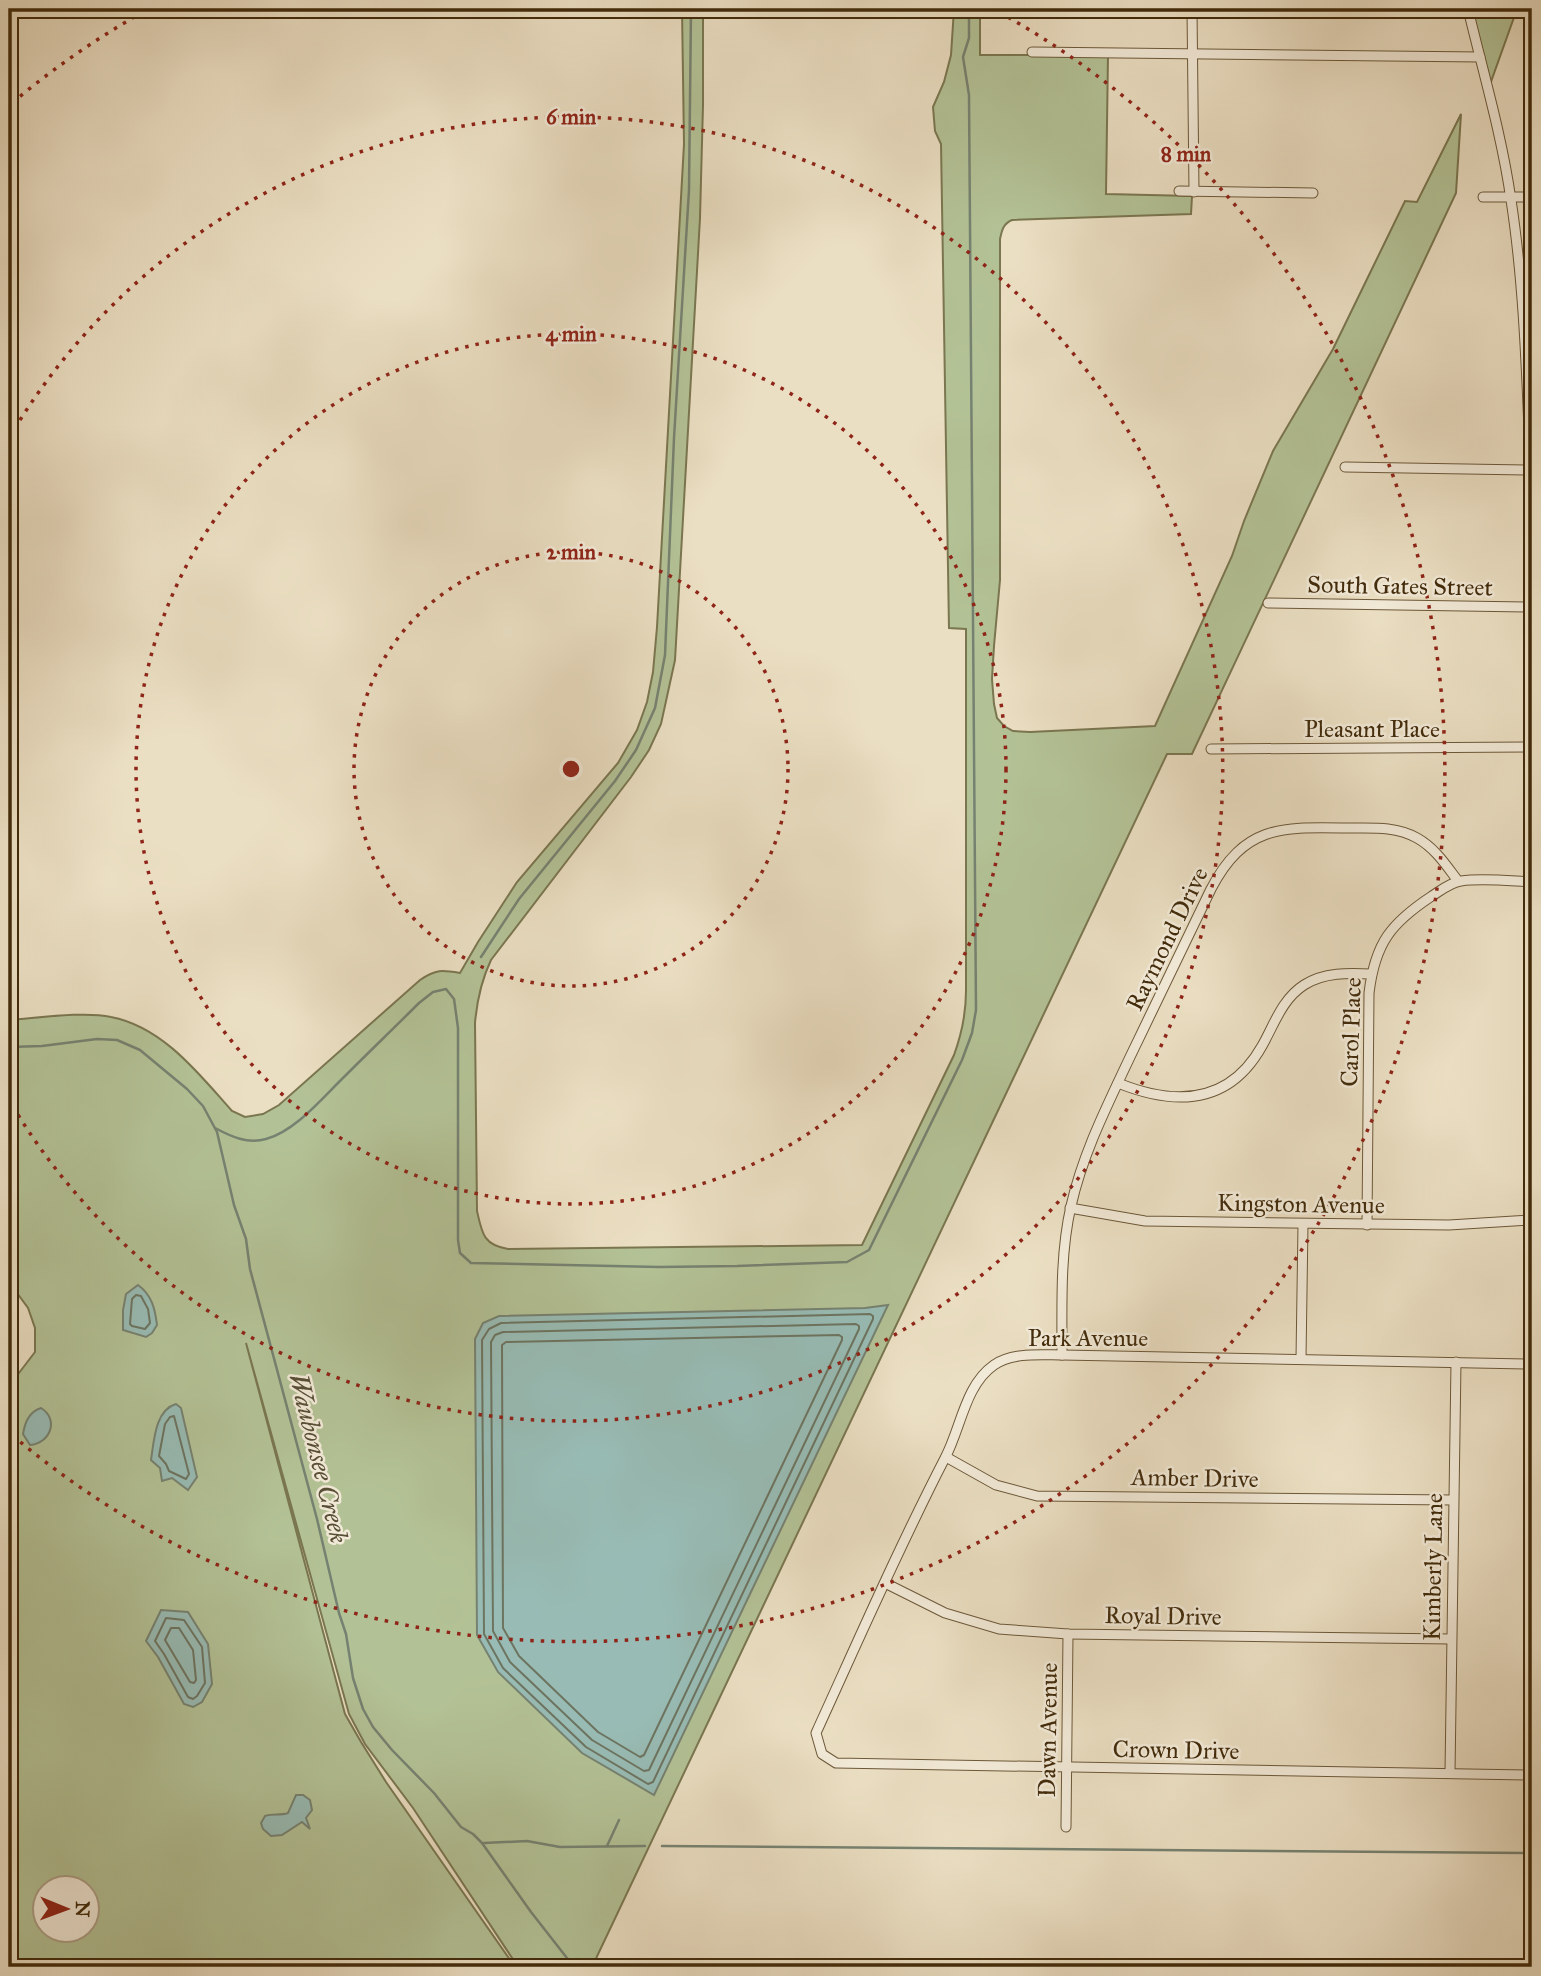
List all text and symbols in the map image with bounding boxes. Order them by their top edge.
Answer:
text: 6 min [546,104,597,130]
text: 8 min [1161,141,1212,167]
text: 4 min [545,321,597,347]
text: 2 min [546,539,596,565]
street label: South Gates Street [1307,569,1494,603]
street label: Pleasant Place [1304,714,1440,744]
centre of rings [559,757,583,781]
street label: Raymond Drive [1119,862,1215,1016]
street label: Carol Place [1334,977,1368,1087]
street label: Kingston Avenue [1217,1188,1385,1220]
street label: Park Avenue [1028,1323,1148,1353]
water label: Waubonsee Creek [282,1370,356,1547]
street label: Amber Drive [1130,1462,1259,1494]
street label: Kimberly Lane [1417,1493,1449,1641]
street label: Royal Drive [1104,1600,1222,1632]
street label: Dawn Avenue [1032,1662,1064,1798]
street label: Crown Drive [1112,1734,1240,1766]
north arrow [32,1874,102,1944]
text: N [71,1901,94,1918]

